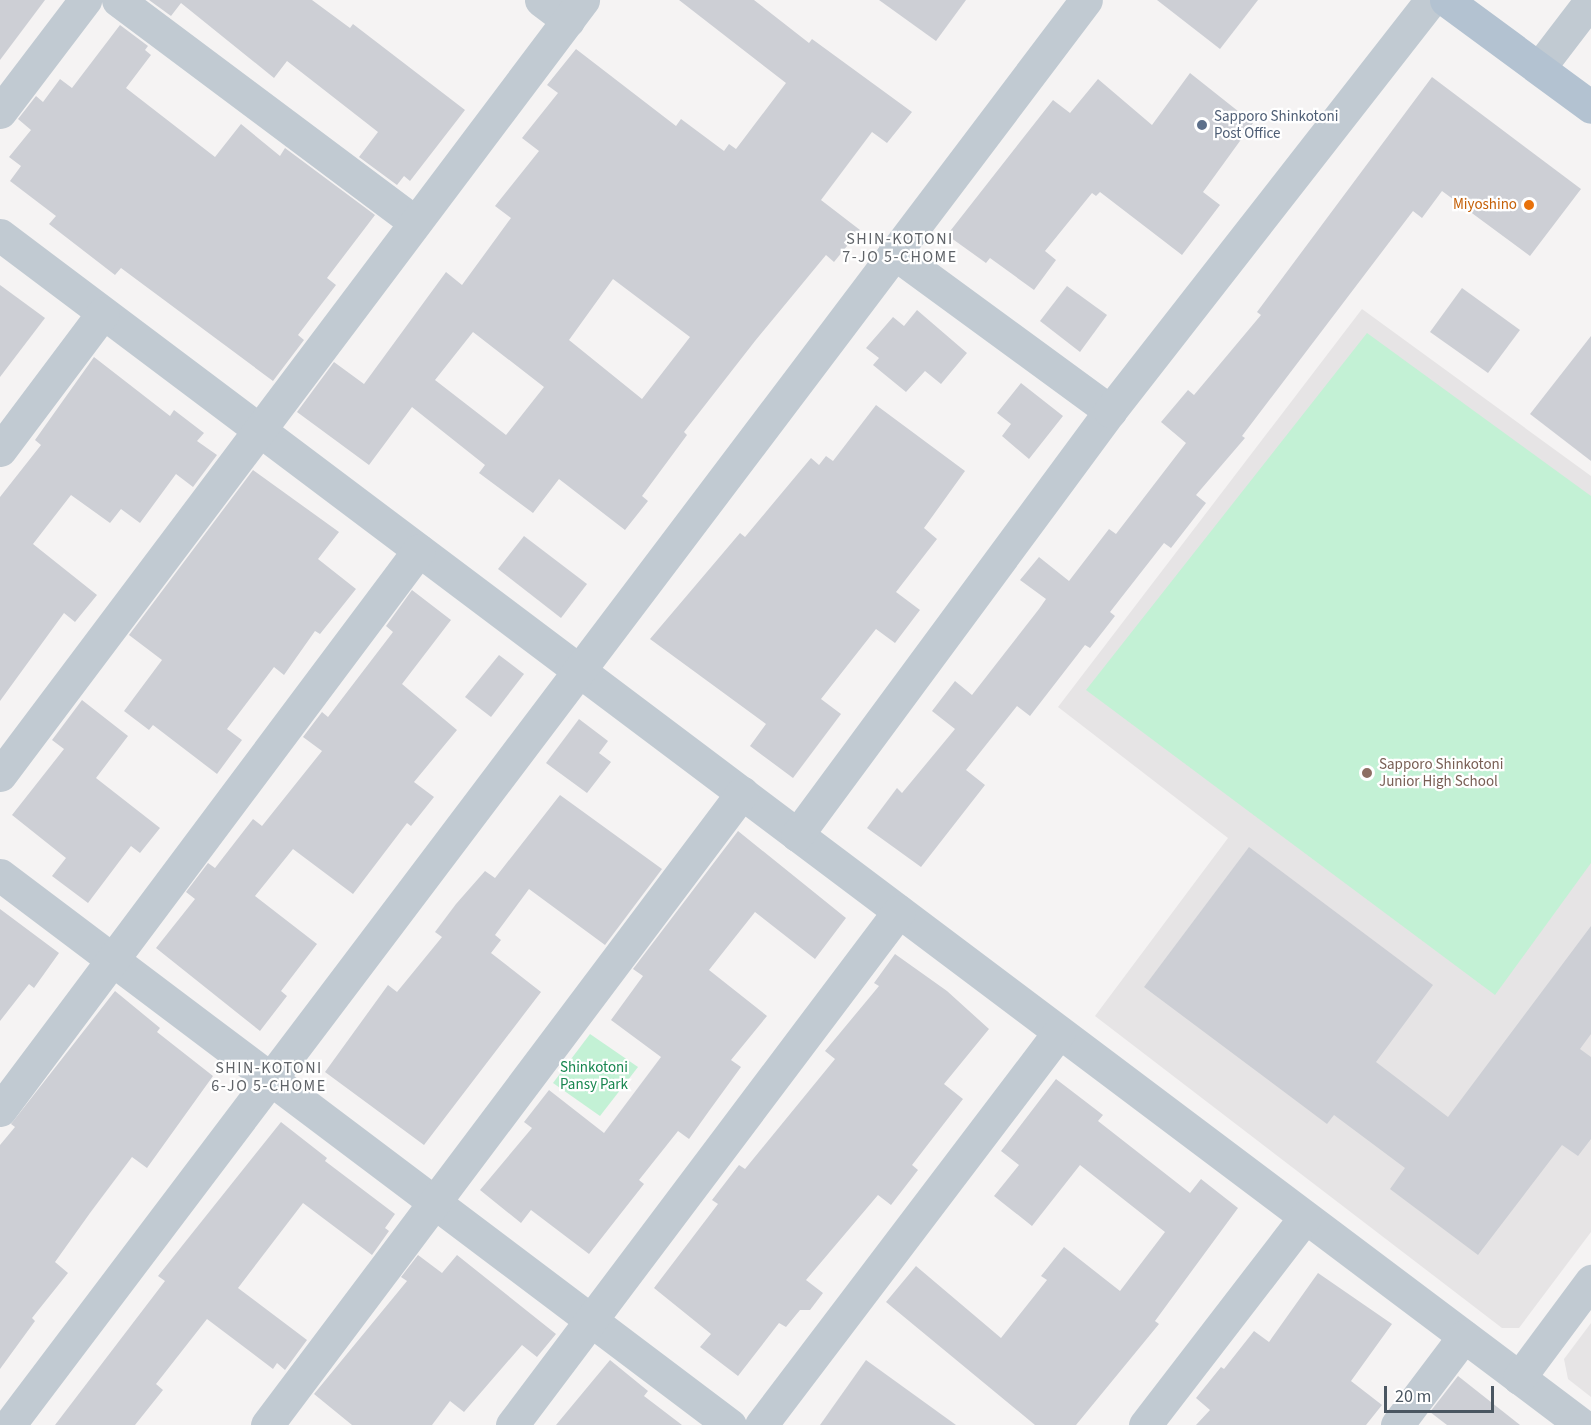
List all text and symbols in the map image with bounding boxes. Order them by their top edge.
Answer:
place label: Sapporo Shinkotoni Post Office [1214,107,1339,142]
marker: Sapporo Shinkotoni Post Office [1195,118,1209,132]
place label: Miyoshino [1453,196,1517,214]
marker: Miyoshino [1522,198,1536,212]
district label: SHIN-KOTONI 7-JO 5-CHOME [842,229,958,267]
place label: Sapporo Shinkotoni Junior High School [1379,755,1504,790]
marker: Sapporo Shinkotoni Junior High School [1360,766,1374,780]
district label: SHIN-KOTONI 6-JO 5-CHOME [211,1058,327,1096]
park label: Shinkotoni Pansy Park [560,1058,628,1093]
scale bar [1387,1374,1496,1412]
text: 20 m [1395,1384,1431,1409]

